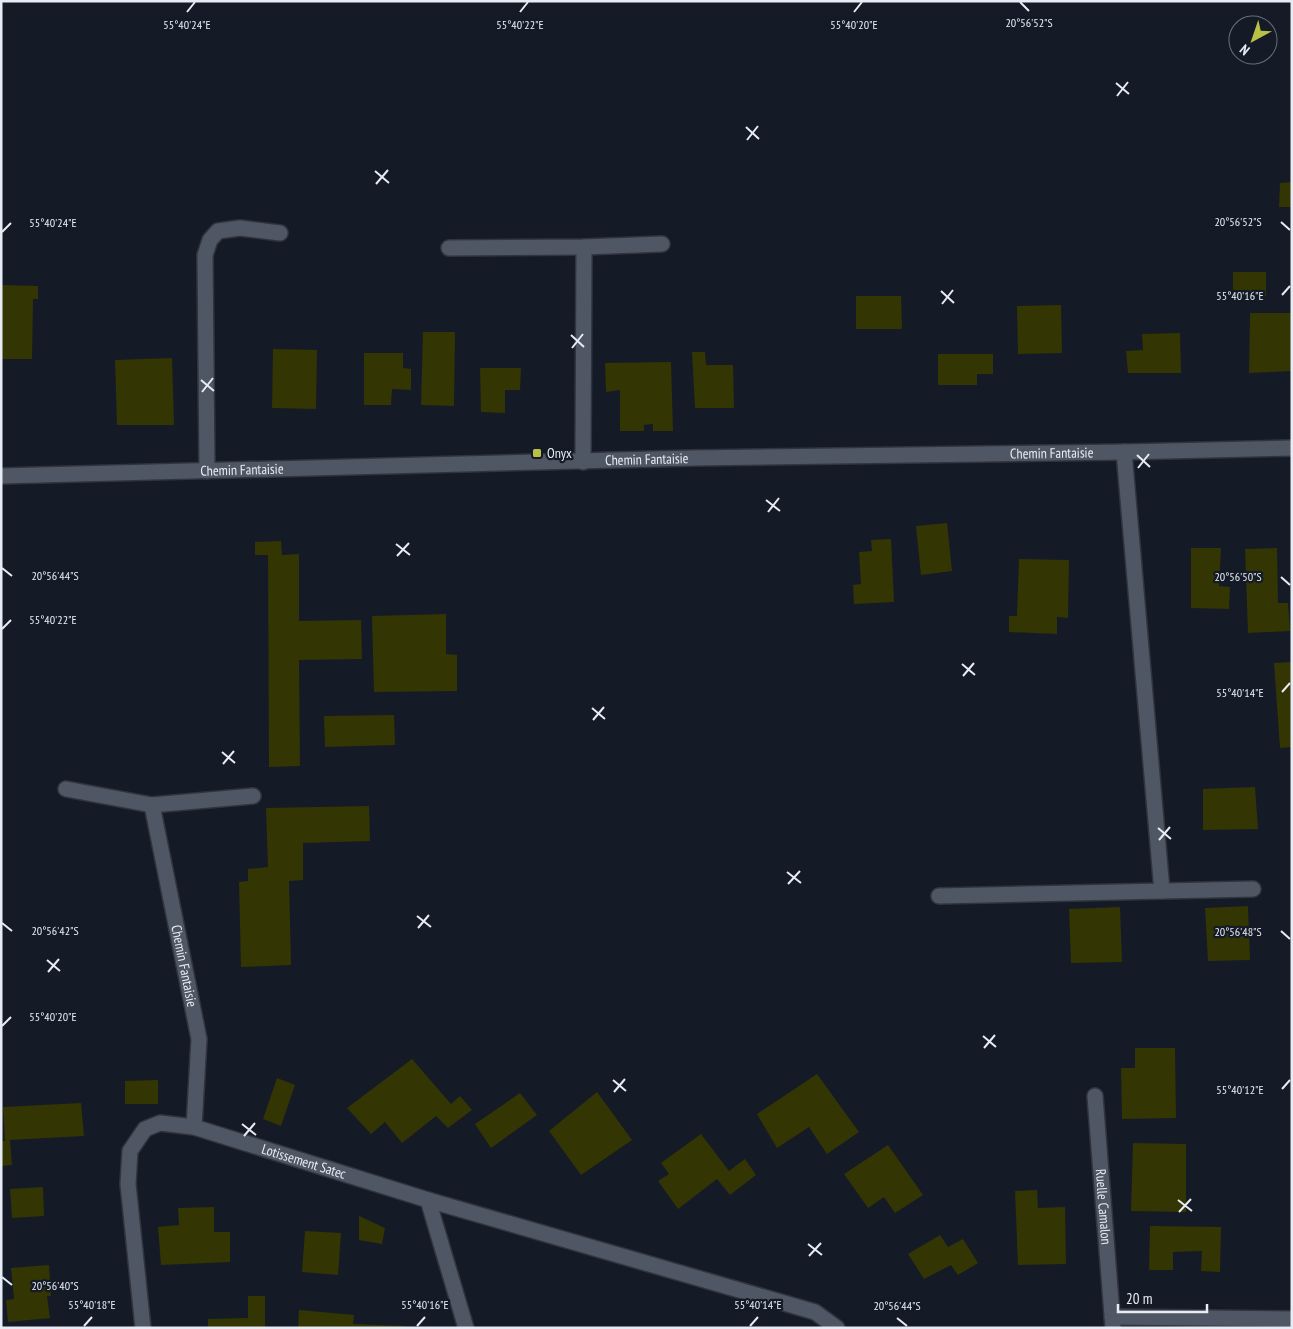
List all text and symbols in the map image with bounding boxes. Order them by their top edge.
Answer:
text: 20°56'52"S [1005,15,1053,30]
north arrow [1228,15,1278,65]
text: 55°40'24"E [163,17,211,32]
text: 55°40'22"E [496,17,544,32]
text: 55°40'20"E [830,17,878,32]
text: N [1236,41,1253,59]
text: 20°56'52"S [1214,214,1262,229]
text: 55°40'24"E [29,215,77,230]
text: 55°40'16"E [1216,288,1264,303]
street label: Chemin Fantaisie [1010,443,1094,463]
place label: Onyx [547,444,572,462]
marker: Onyx [531,447,543,459]
street label: Chemin Fantaisie [605,449,689,469]
street label: Chemin Fantaisie [200,460,284,480]
text: 20°56'44"S [31,568,79,583]
text: 20°56'50"S [1214,569,1262,584]
text: 55°40'22"E [29,612,77,627]
text: 55°40'14"E [1216,685,1264,700]
text: 20°56'42"S [31,923,79,938]
street label: Chemin Fantaisie [167,923,201,1009]
text: 20°56'48"S [1214,924,1262,939]
text: 55°40'20"E [29,1009,77,1024]
text: 55°40'12"E [1216,1082,1264,1097]
street label: Lotissement Satec [260,1140,348,1183]
street label: Ruelle Camalon [1092,1168,1115,1245]
text: 20°56'40"S [31,1278,79,1293]
scale bar [1118,1282,1207,1314]
text: 20 m [1126,1289,1152,1308]
text: 55°40'18"E [68,1297,116,1312]
text: 55°40'16"E [401,1297,449,1312]
text: 55°40'14"E [734,1297,782,1312]
text: 20°56'44"S [873,1298,921,1313]

